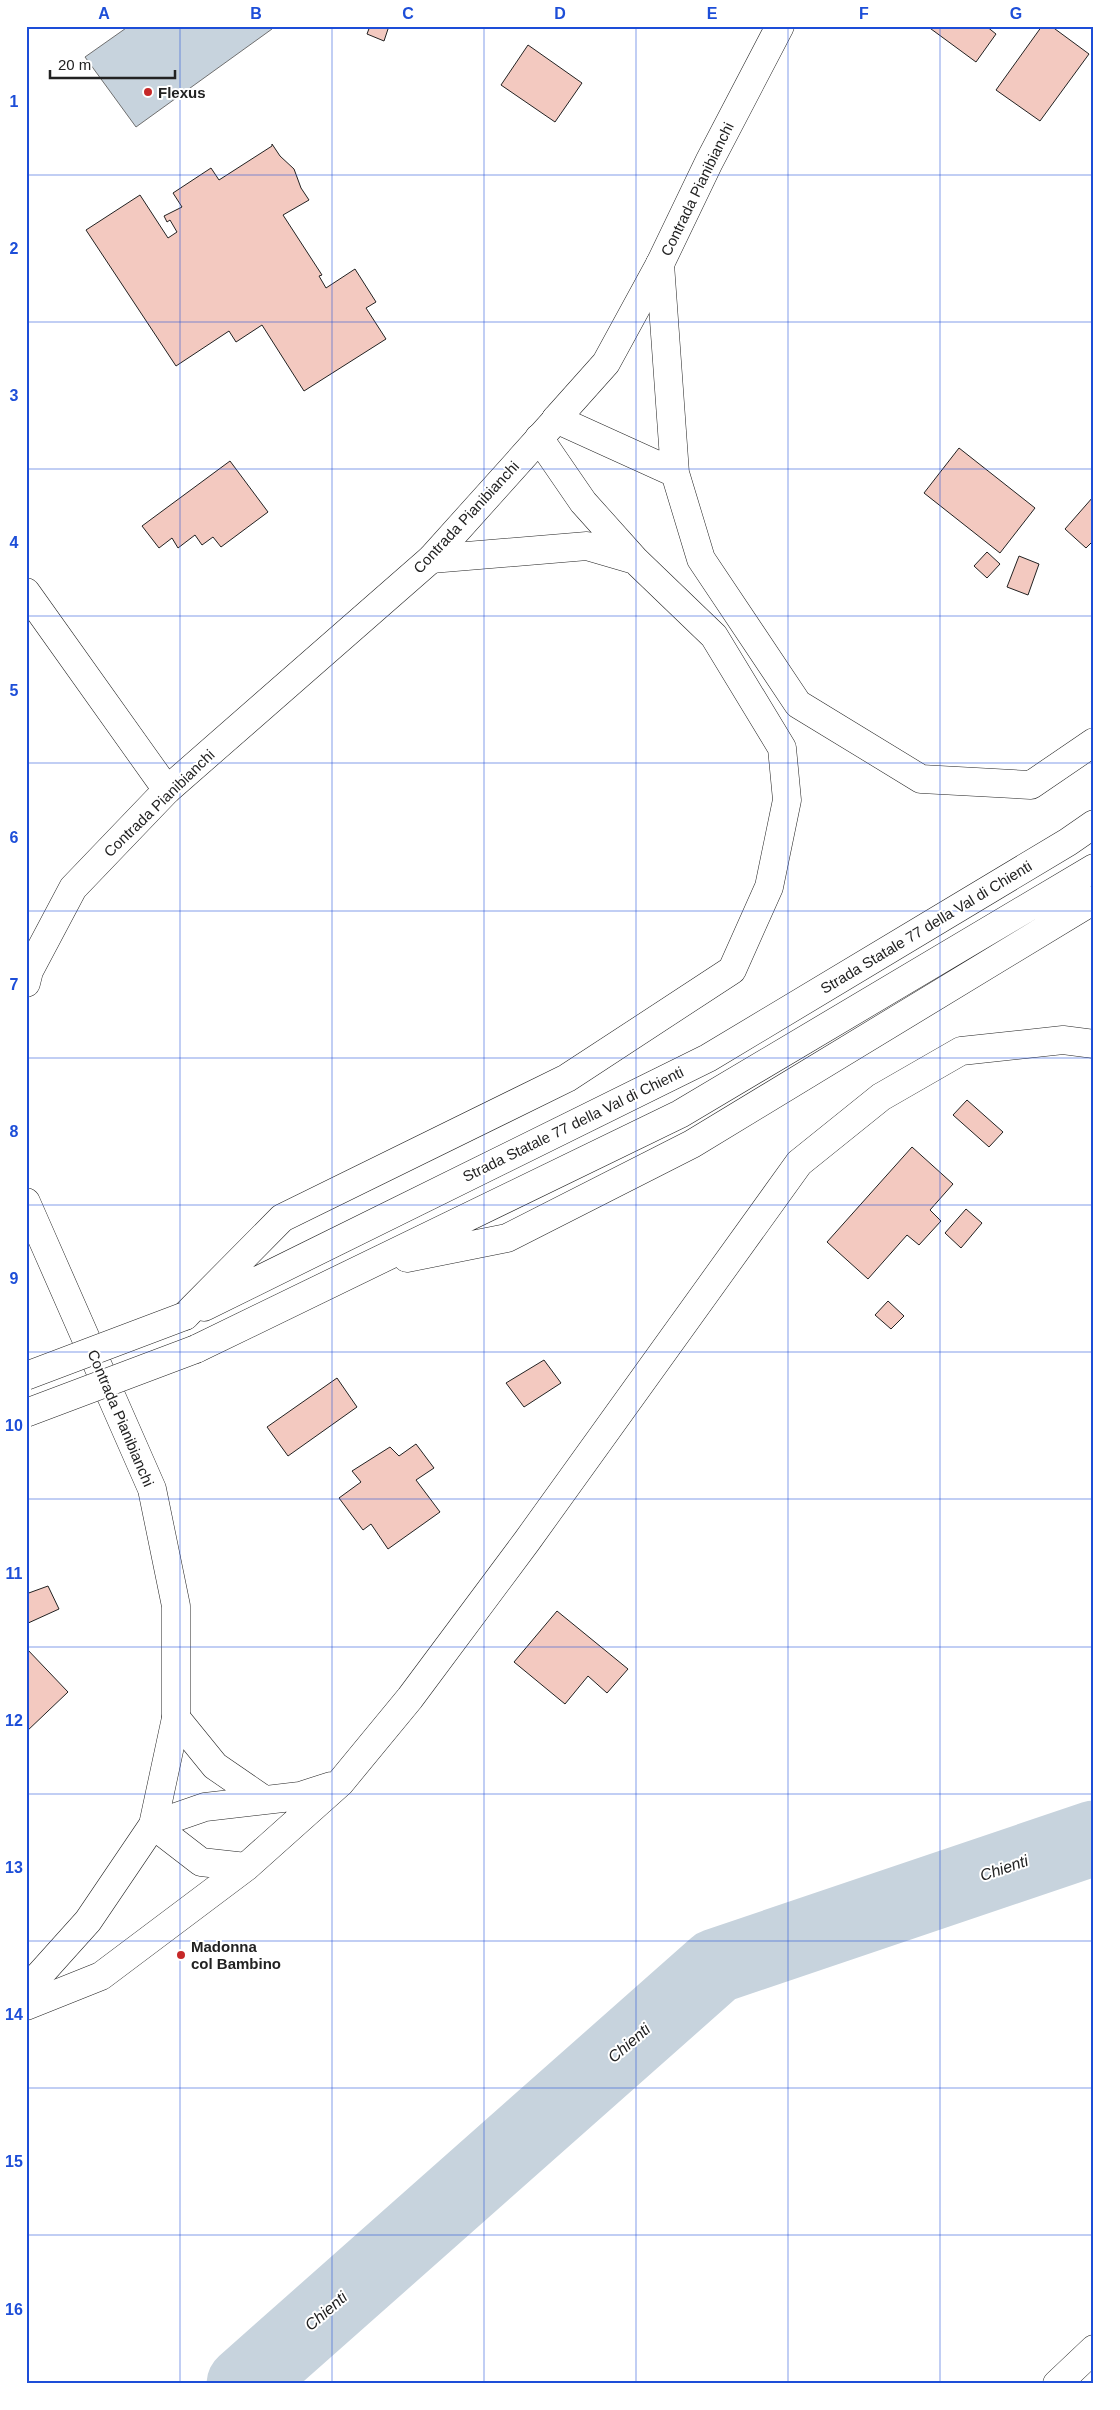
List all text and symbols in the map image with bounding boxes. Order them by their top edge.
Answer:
text: A [98,5,110,22]
text: B [250,5,262,22]
text: C [402,5,414,22]
text: D [554,5,566,22]
text: E [707,5,718,22]
text: F [859,5,869,22]
text: G [1010,5,1022,22]
scale bar [50,48,175,80]
text: 20 m [58,56,91,73]
place label: Flexus [158,84,206,101]
marker: Flexus [142,86,154,98]
text: 1 [10,93,19,110]
street label: Contrada Pianibianchi [657,119,737,259]
text: 2 [10,240,19,257]
text: 3 [10,387,19,404]
street label: Contrada Pianibianchi [410,458,522,576]
text: 4 [10,534,19,551]
text: 5 [10,682,19,699]
street label: Contrada Pianibianchi [100,746,218,860]
text: 6 [10,829,19,846]
street label: Strada Statale 77 della Val di Chienti [817,857,1035,997]
text: 7 [10,976,19,993]
street label: Strada Statale 77 della Val di Chienti [460,1063,686,1185]
text: 8 [10,1123,19,1140]
text: 9 [10,1270,19,1287]
street label: Contrada Pianibianchi [85,1347,157,1489]
text: 10 [5,1417,23,1434]
text: 11 [6,1565,23,1582]
text: 12 [5,1712,23,1729]
water label: Chienti [978,1852,1031,1884]
text: 13 [5,1859,23,1876]
place label: Madonna col Bambino [191,1938,281,1972]
marker: Madonna col Bambino [175,1949,187,1961]
text: 14 [5,2006,23,2023]
water label: Chienti [605,2020,654,2066]
text: 15 [5,2153,23,2170]
water label: Chienti [302,2288,351,2334]
text: 16 [5,2301,23,2318]

